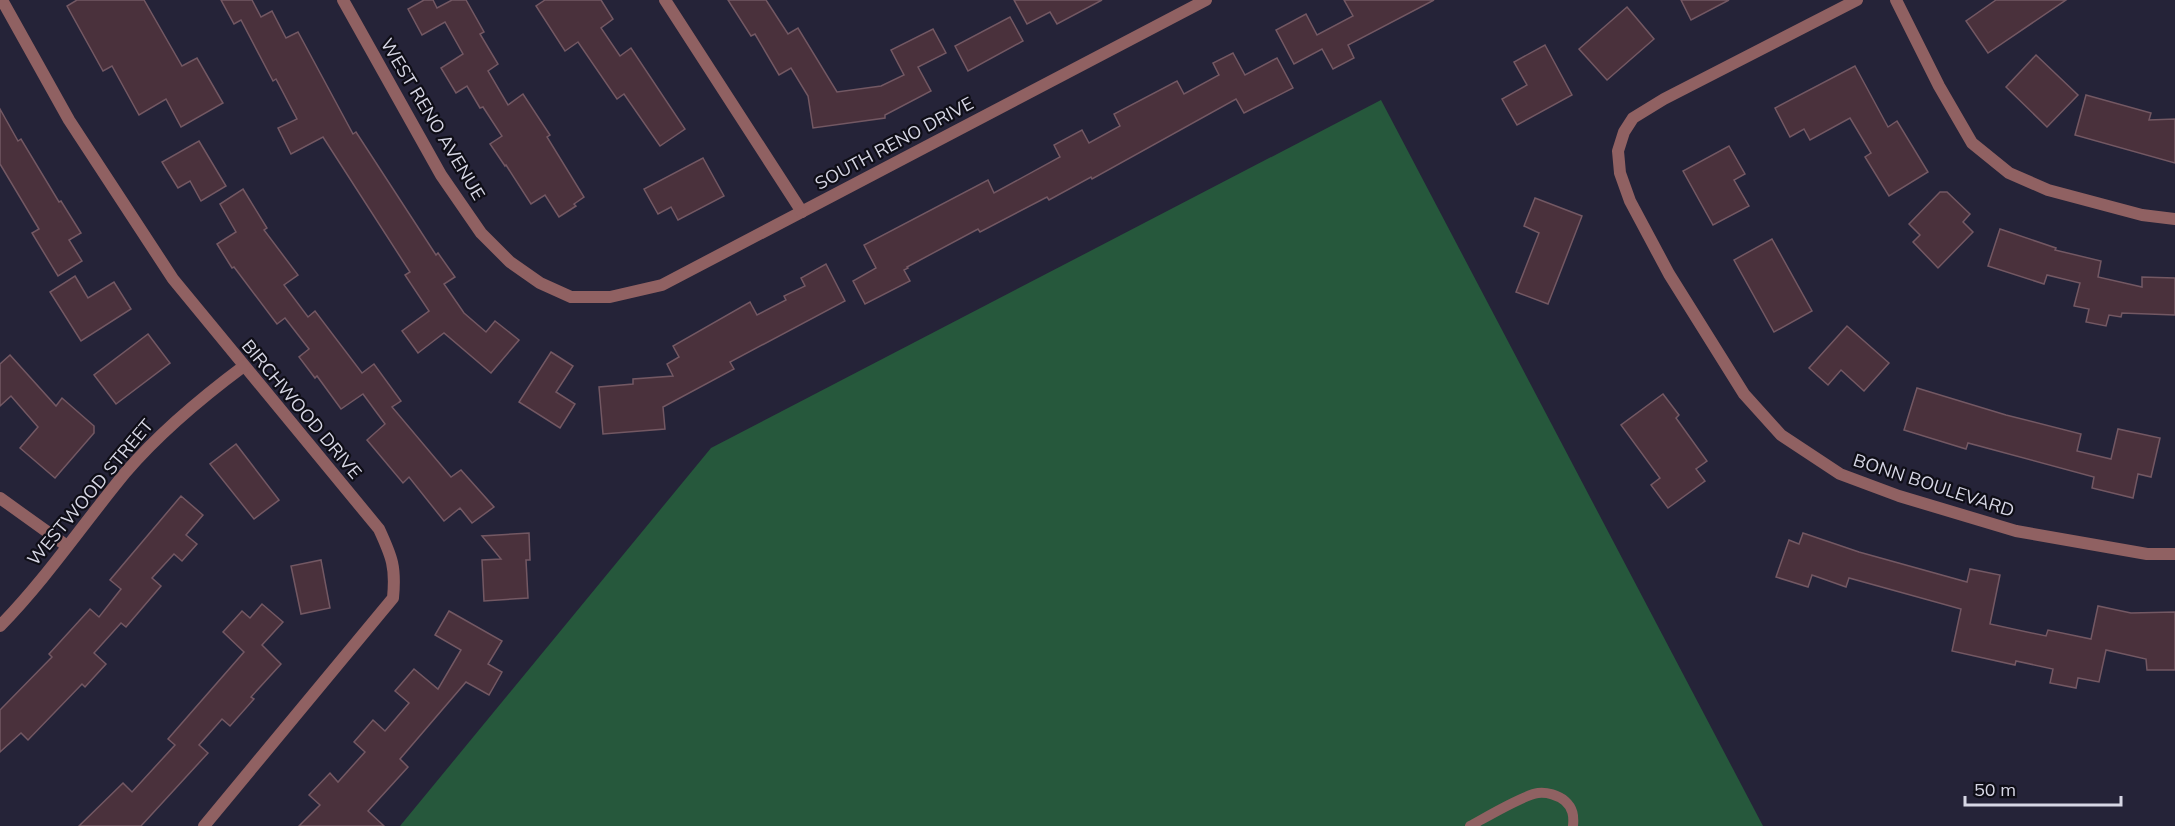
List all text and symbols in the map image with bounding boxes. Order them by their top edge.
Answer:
street label: WEST RENO AVENUE [376,34,490,204]
street label: SOUTH RENO DRIVE [811,91,977,195]
street label: BIRCHWOOD DRIVE [237,335,367,483]
street label: WESTWOOD STREET [22,414,158,570]
street label: BONN BOULEVARD [1851,448,2017,522]
scale bar [1965,769,2121,807]
text: 50 m [1974,778,2016,801]

